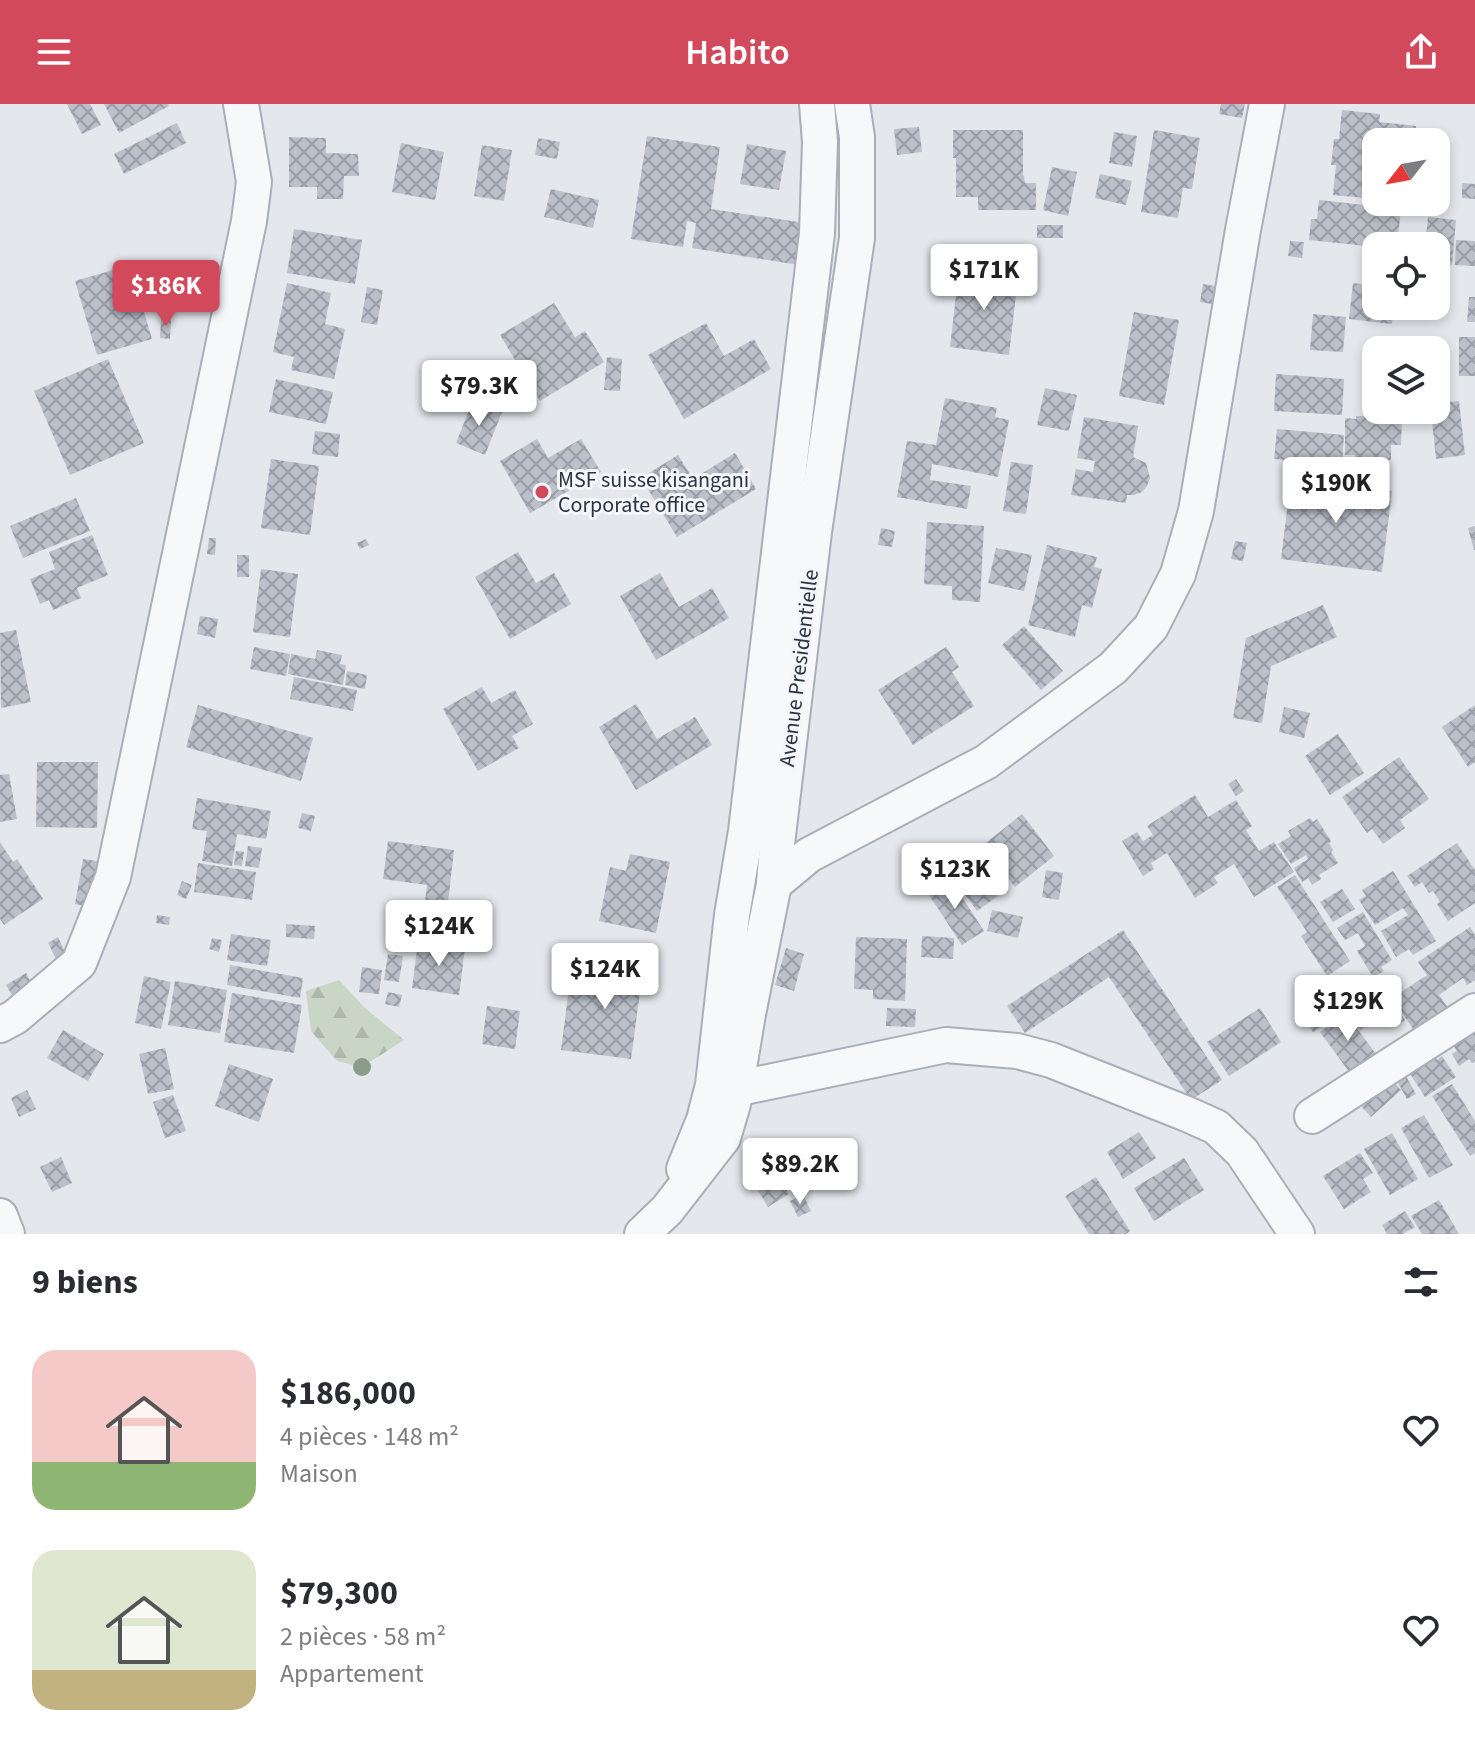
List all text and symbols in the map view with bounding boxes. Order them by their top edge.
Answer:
text: Habito [685,27,790,78]
icon: menu [32,30,76,74]
icon: share [1399,30,1443,74]
north arrow [1362,128,1450,216]
map controls [1362,128,1450,424]
button: locate [1362,232,1450,320]
pin: $171K [928,244,1040,312]
text: $171K [949,251,1019,288]
pin: $186K [110,260,222,328]
text: $186K [131,267,201,304]
button: layers [1362,336,1450,424]
pin: $79.3K [414,360,544,428]
text: $79.3K [440,367,518,404]
pin: $190K [1280,457,1392,525]
place label: MSF suisse kisangani Corporate office [558,464,749,521]
text: $190K [1301,464,1371,501]
marker: MSF suisse kisangani Corporate office [533,483,551,501]
street label: Avenue Presidentielle [771,568,827,769]
pin: $123K [899,843,1011,911]
text: $123K [920,850,990,887]
pin: $124K [383,900,495,968]
text: $124K [404,907,474,944]
pin: $124K [549,943,661,1011]
text: $124K [570,950,640,987]
pin: $129K [1292,975,1404,1043]
text: $129K [1313,982,1383,1019]
pin: $89.2K [735,1138,865,1206]
text: $89.2K [761,1145,839,1182]
text: 9 biens [32,1258,138,1307]
icon: filters [1399,1260,1443,1304]
text: $186,000 [280,1369,416,1418]
icon: home [96,1382,192,1478]
icon: heart [1399,1408,1443,1452]
text: 4 pièces · 148 m² [280,1418,459,1455]
text: Maison [280,1455,358,1492]
text: $79,300 [280,1569,398,1618]
icon: home [96,1582,192,1678]
icon: heart [1399,1608,1443,1652]
text: 2 pièces · 58 m² [280,1618,446,1655]
text: Appartement [280,1655,424,1692]

